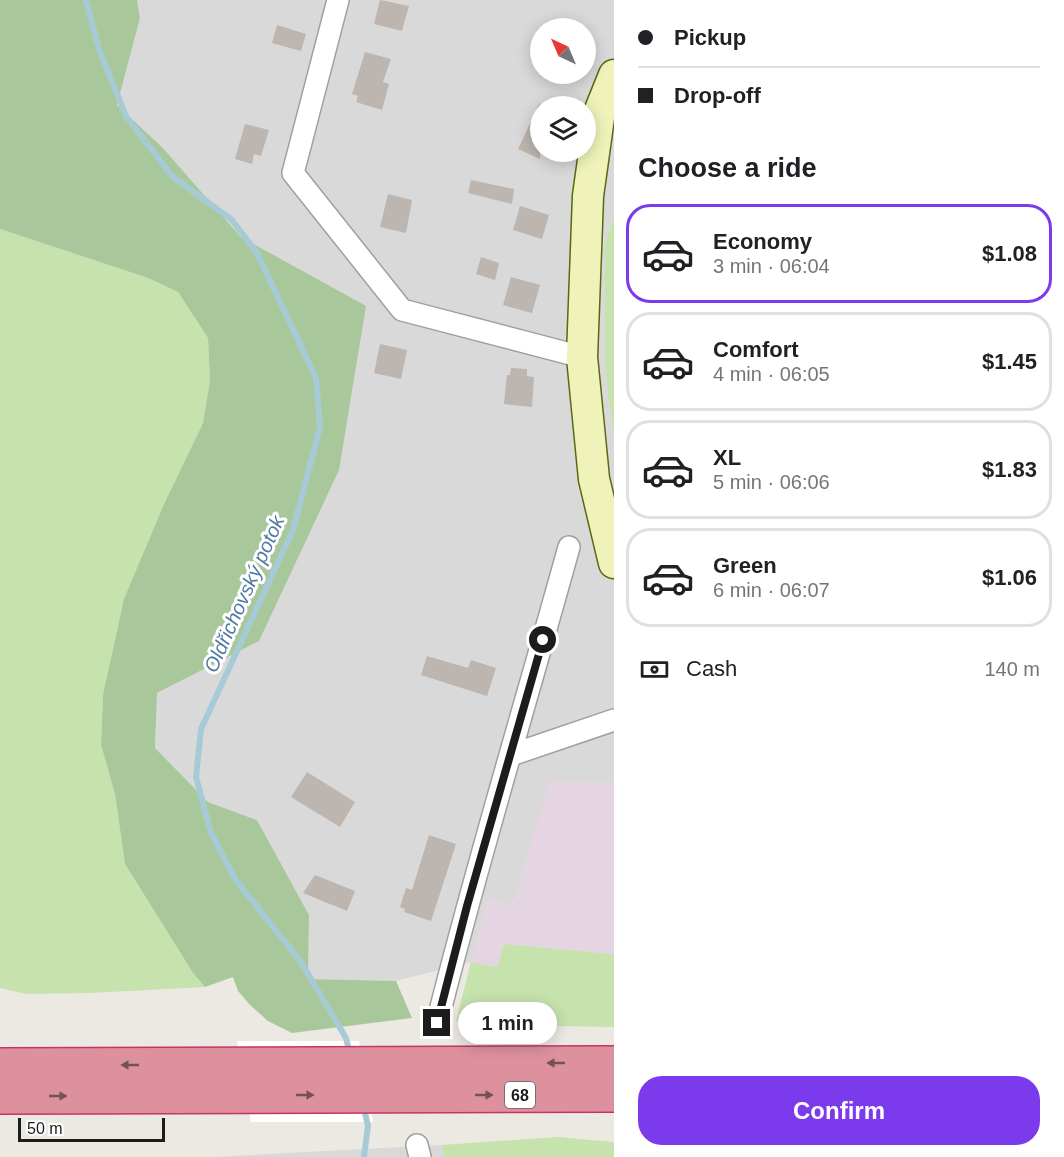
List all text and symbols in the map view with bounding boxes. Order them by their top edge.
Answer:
north arrow [530,18,596,84]
map controls [530,18,596,162]
text: Pickup [674,25,746,50]
text: Drop-off [674,83,761,108]
button: layers [530,96,596,162]
text: Choose a ride [638,153,817,183]
icon: car [641,227,695,281]
text: Economy [713,229,812,254]
text: $1.08 [982,241,1037,266]
text: 3 min · 06:04 [713,255,830,277]
icon: car [641,335,695,389]
text: Comfort [713,337,799,362]
text: $1.45 [982,349,1037,374]
text: 4 min · 06:05 [713,363,830,385]
icon: car [641,443,695,497]
text: XL [713,445,741,470]
text: $1.83 [982,457,1037,482]
text: 5 min · 06:06 [713,471,830,493]
water label: Oldřichovský potok [200,511,289,676]
icon: car [641,551,695,605]
text: Green [713,553,777,578]
text: $1.06 [982,565,1037,590]
text: 6 min · 06:07 [713,579,830,601]
route start [529,626,556,653]
icon: cash [638,653,671,686]
text: Cash [686,656,737,681]
text: 140 m [984,658,1040,680]
callout: 1 min [458,1002,557,1044]
route end [423,1009,450,1036]
text: 1 min [481,1012,534,1034]
one-way arrow [546,1058,565,1068]
one-way arrow [120,1060,139,1070]
button: Confirm [638,1076,1040,1145]
road number: 68 [505,1082,535,1108]
one-way arrow [295,1090,314,1100]
one-way arrow [474,1090,493,1100]
one-way arrow [49,1091,68,1101]
scale bar [18,1115,165,1142]
text: 50 m [27,1120,63,1137]

